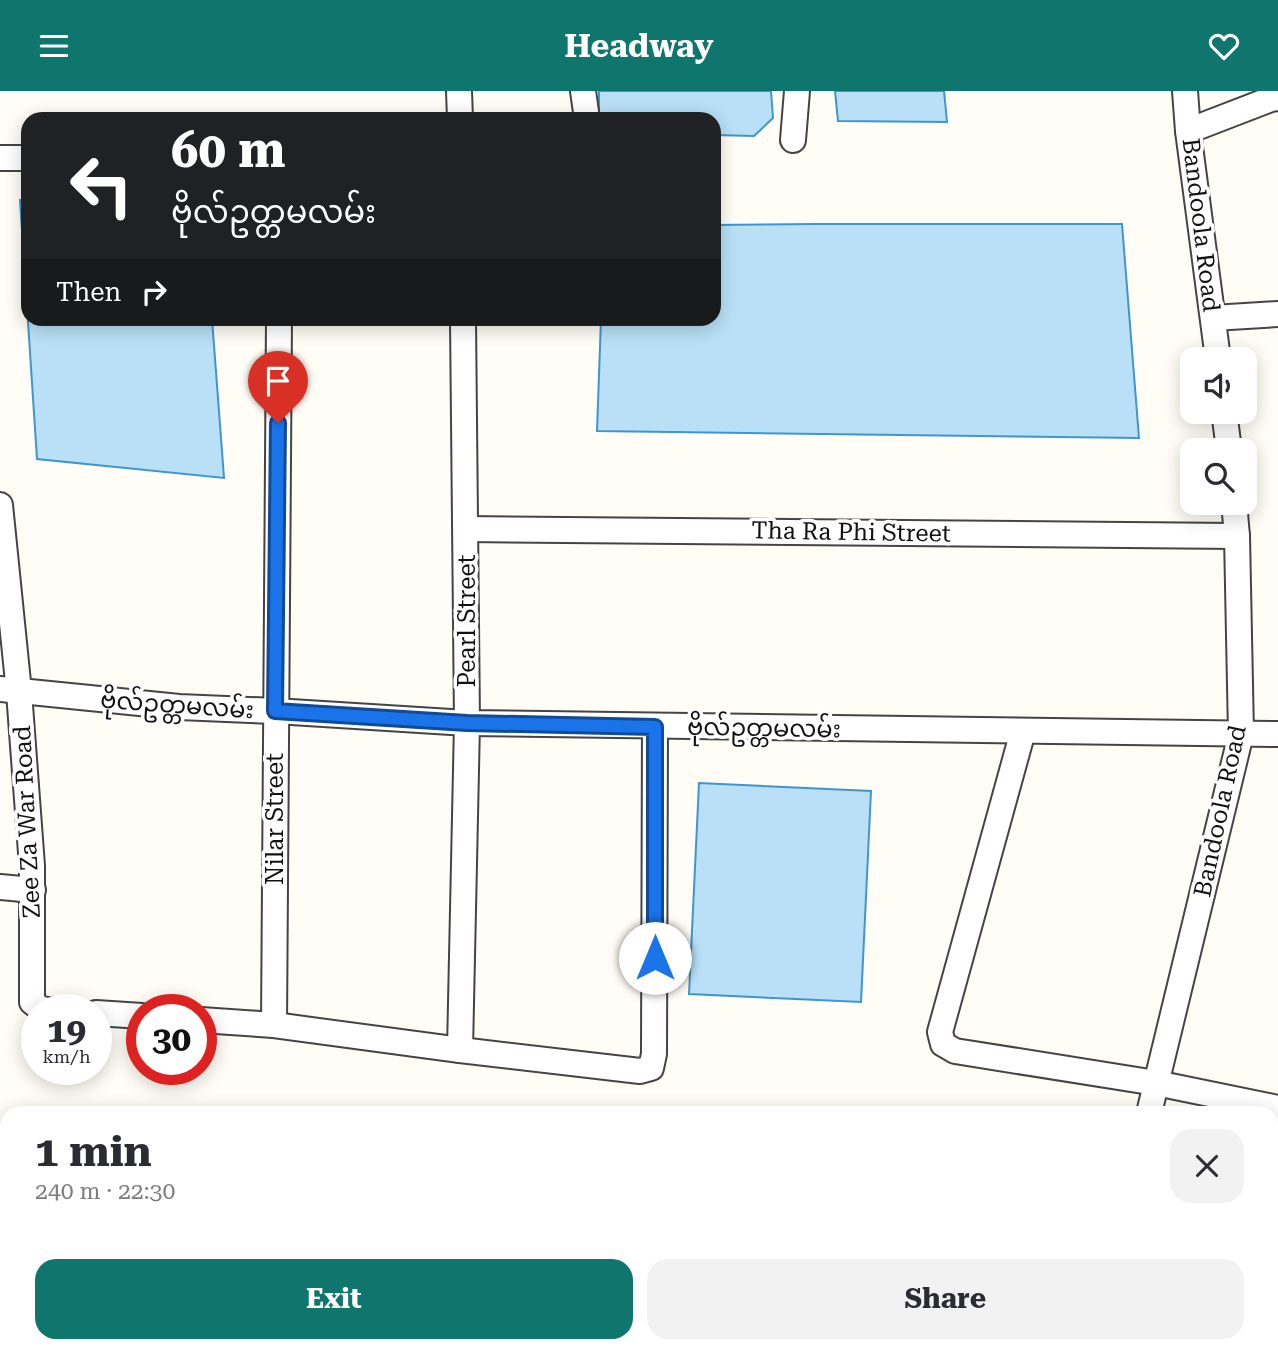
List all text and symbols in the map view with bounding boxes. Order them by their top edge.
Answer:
icon: menu [35,27,73,65]
text: Headway [564,27,714,65]
icon: heart [1205,27,1243,65]
text: 60 m [171,122,286,179]
street label: Bandoola Road [1176,137,1226,313]
icon: left [56,140,147,231]
text: ဗိုလ်ဥတ္တမလမ်း [171,193,376,231]
icon: right [135,273,173,311]
text: Then [56,277,121,307]
map controls [1180,347,1257,515]
button: sound [1180,347,1257,424]
pin [248,351,308,423]
icon: arrive [259,362,297,400]
button: search [1180,438,1257,515]
street label: Tha Ra Phi Street [751,516,951,548]
street label: Pearl Street [453,554,481,688]
street label: ဗိုလ်ဥတ္တမလမ်း [99,684,255,729]
street label: ဗိုလ်ဥတ္တမလမ်း [687,711,841,748]
street label: Bandoola Road [1188,723,1252,899]
street label: Zee Za War Road [8,725,46,919]
street label: Nilar Street [261,753,289,885]
position arrow [618,921,692,995]
speed limit sign: 30 [126,994,217,1085]
text: 19 [47,1010,86,1051]
text: km/h [42,1046,91,1067]
text: 1 min [35,1127,152,1176]
button: close [1170,1129,1244,1203]
text: 240 m · 22:30 [35,1178,175,1205]
button: Exit [35,1259,633,1339]
button: Share [647,1259,1244,1339]

